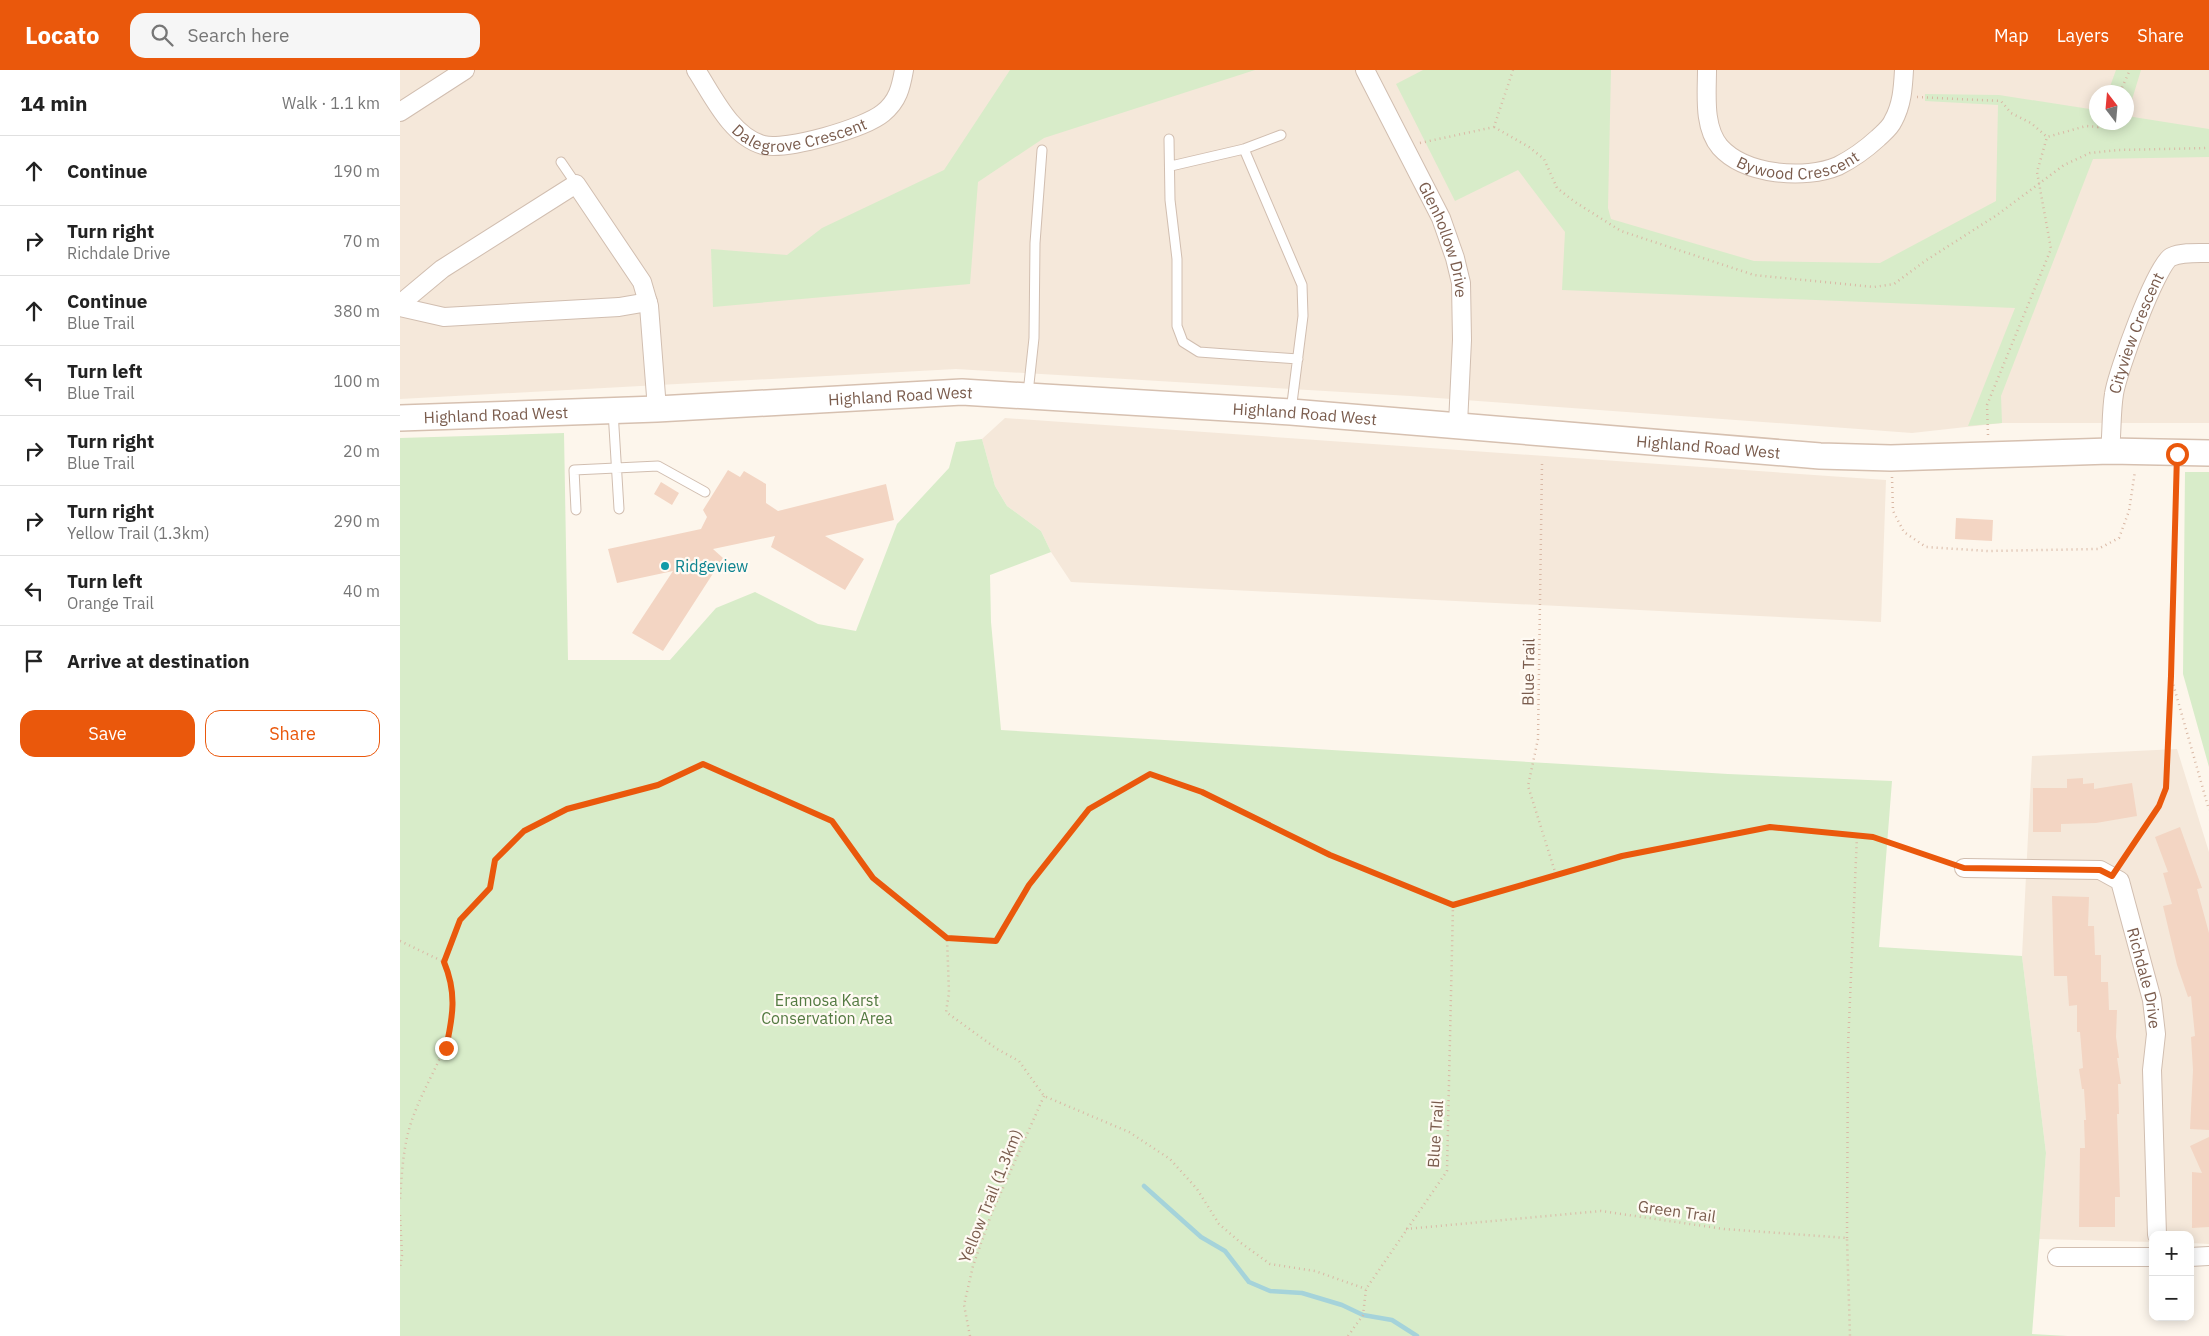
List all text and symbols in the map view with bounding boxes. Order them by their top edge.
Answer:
search box [130,13,480,58]
text: Locato [25,19,100,51]
icon: search [148,21,176,49]
text: Search here [188,23,289,47]
text: Map [1994,24,2029,47]
text: Layers [2057,24,2109,47]
text: Share [2137,24,2184,47]
north arrow [2089,85,2134,130]
text: 14 min [20,89,87,117]
text: Walk · 1.1 km [282,93,380,113]
street label: Dalegrove Crescent [732,109,872,131]
text: Dalegrove Crescent [728,114,870,156]
street label: Bywood Crescent [1734,146,1863,184]
icon: ahead [20,157,48,185]
text: Continue [67,159,147,183]
text: 190 m [333,161,380,181]
street label: Glenhollow Drive [1414,178,1471,298]
text: Turn right [67,219,154,243]
icon: right [20,227,48,255]
text: 70 m [343,231,380,251]
text: Richdale Drive [67,243,170,263]
street label: Cityview Crescent [2104,269,2168,396]
text: Continue [67,289,147,313]
icon: ahead [20,297,48,325]
text: 380 m [333,301,380,321]
text: Blue Trail [67,313,135,333]
text: Turn left [67,359,143,383]
icon: left [20,367,48,395]
text: 100 m [333,371,380,391]
street label: Highland Road West [828,382,973,409]
text: Blue Trail [67,383,135,403]
street label: Highland Road West [1232,398,1378,429]
street label: Highland Road West [423,402,569,427]
text: Turn right [67,429,154,453]
street label: Highland Road West [1635,431,1781,463]
icon: right [20,437,48,465]
text: 20 m [343,441,380,461]
route start [2166,443,2189,466]
text: Blue Trail [67,453,135,473]
text: Turn right [67,499,154,523]
icon: right [20,507,48,535]
text: 290 m [333,511,380,531]
text: Yellow Trail (1.3km) [67,523,210,543]
place label: Ridgeview [675,556,748,576]
marker: Ridgeview [659,560,671,572]
text: Turn left [67,569,143,593]
icon: left [20,577,48,605]
text: 40 m [343,581,380,601]
text: Orange Trail [67,593,154,613]
street label: Blue Trail [1517,638,1539,706]
icon: arrive [20,647,48,675]
text: Arrive at destination [67,649,250,673]
button: Save [20,710,195,757]
button: Share [205,710,380,757]
street label: Richdale Drive [2123,925,2165,1030]
park label: Eramosa Karst Conservation Area [761,990,893,1028]
route end [435,1037,458,1060]
street label: Blue Trail [1423,1100,1447,1168]
street label: Yellow Trail (1.3km) [954,1126,1026,1266]
street label: Green Trail [1637,1196,1717,1226]
map controls [2149,1231,2194,1321]
button: + [2149,1231,2194,1276]
button: − [2149,1276,2194,1321]

